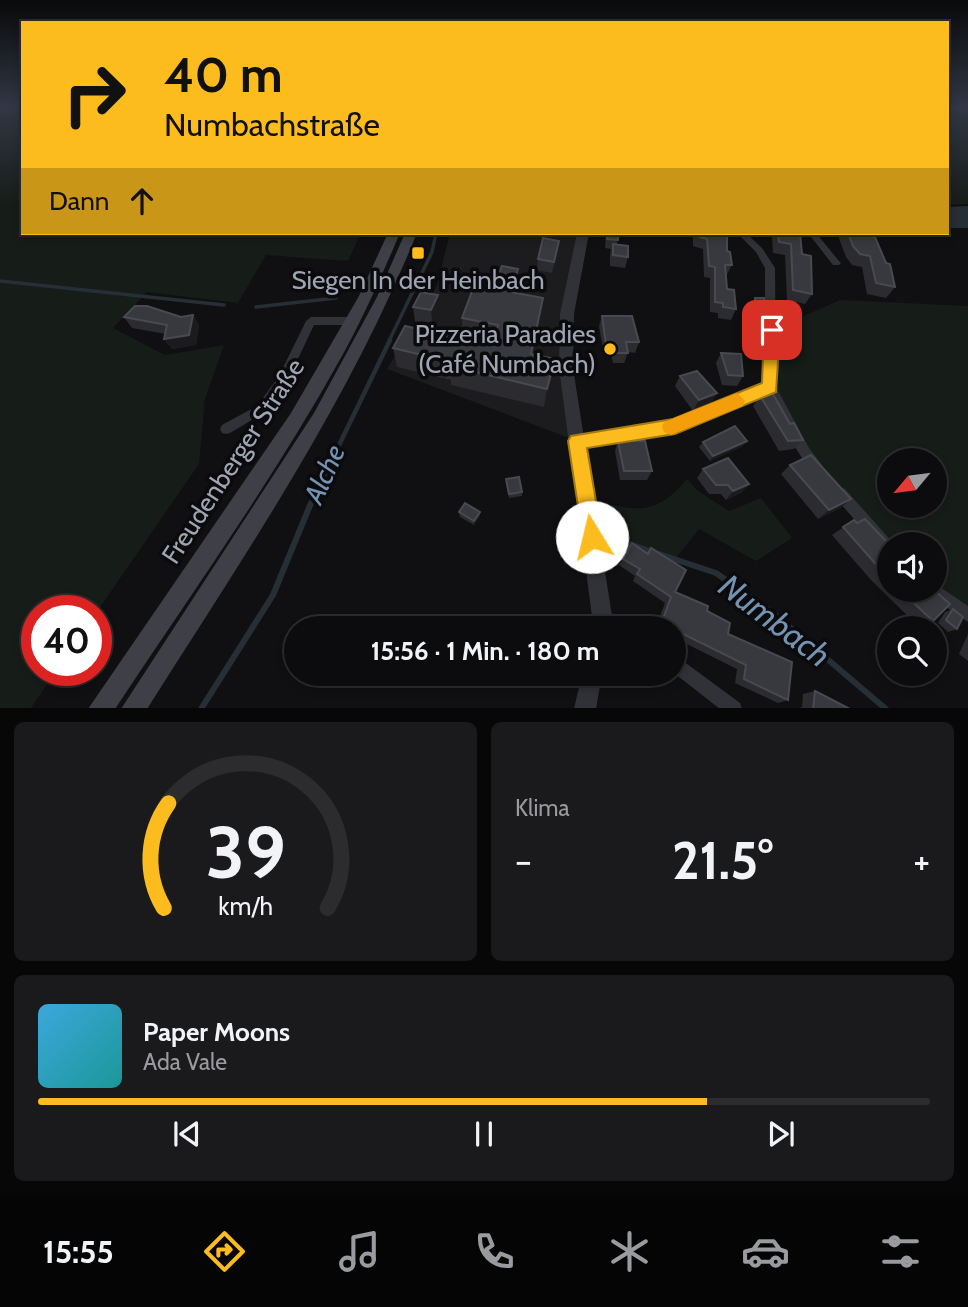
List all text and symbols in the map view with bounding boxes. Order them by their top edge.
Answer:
text: 40 m [164,45,283,104]
icon: right [49,49,140,140]
text: Numbachstraße [164,105,380,144]
icon: ahead [123,182,161,220]
text: Dann [49,185,109,217]
marker: Siegen In der Heinbach [410,245,426,261]
place label: Siegen In der Heinbach [291,264,545,296]
pin [742,300,802,360]
icon: arrive [753,311,791,349]
place label: Pizzeria Paradies (Café Numbach) [415,318,596,380]
marker: Pizzeria Paradies (Café Numbach) [602,341,618,357]
street label: Freudenberger Straße [155,353,311,569]
water label: Alche [295,439,352,511]
north arrow [877,448,947,518]
map controls [877,448,947,686]
position arrow [555,500,629,574]
button: sound [877,532,947,602]
water label: Numbach [711,565,839,675]
speed limit sign: 40 [21,595,112,686]
button: search [877,616,947,686]
text: 15:56 · 1 Min. · 180 m [371,635,599,667]
text: Klima [515,794,570,822]
text: 39 [205,808,286,896]
text: 21.5° [672,829,773,892]
text: − [515,837,532,884]
text: + [913,837,930,884]
text: km/h [218,890,273,920]
text: Paper Moons [143,1016,290,1048]
text: Ada Vale [143,1048,227,1076]
icon: previous [168,1115,206,1153]
icon: pause [465,1115,503,1153]
icon: next [762,1115,800,1153]
icon: directions [200,1227,249,1276]
icon: music [335,1227,384,1276]
icon: phone [470,1227,519,1276]
icon: climate [605,1227,654,1276]
icon: car [741,1227,790,1276]
icon: filters [876,1227,925,1276]
text: 15:55 [43,1232,114,1271]

